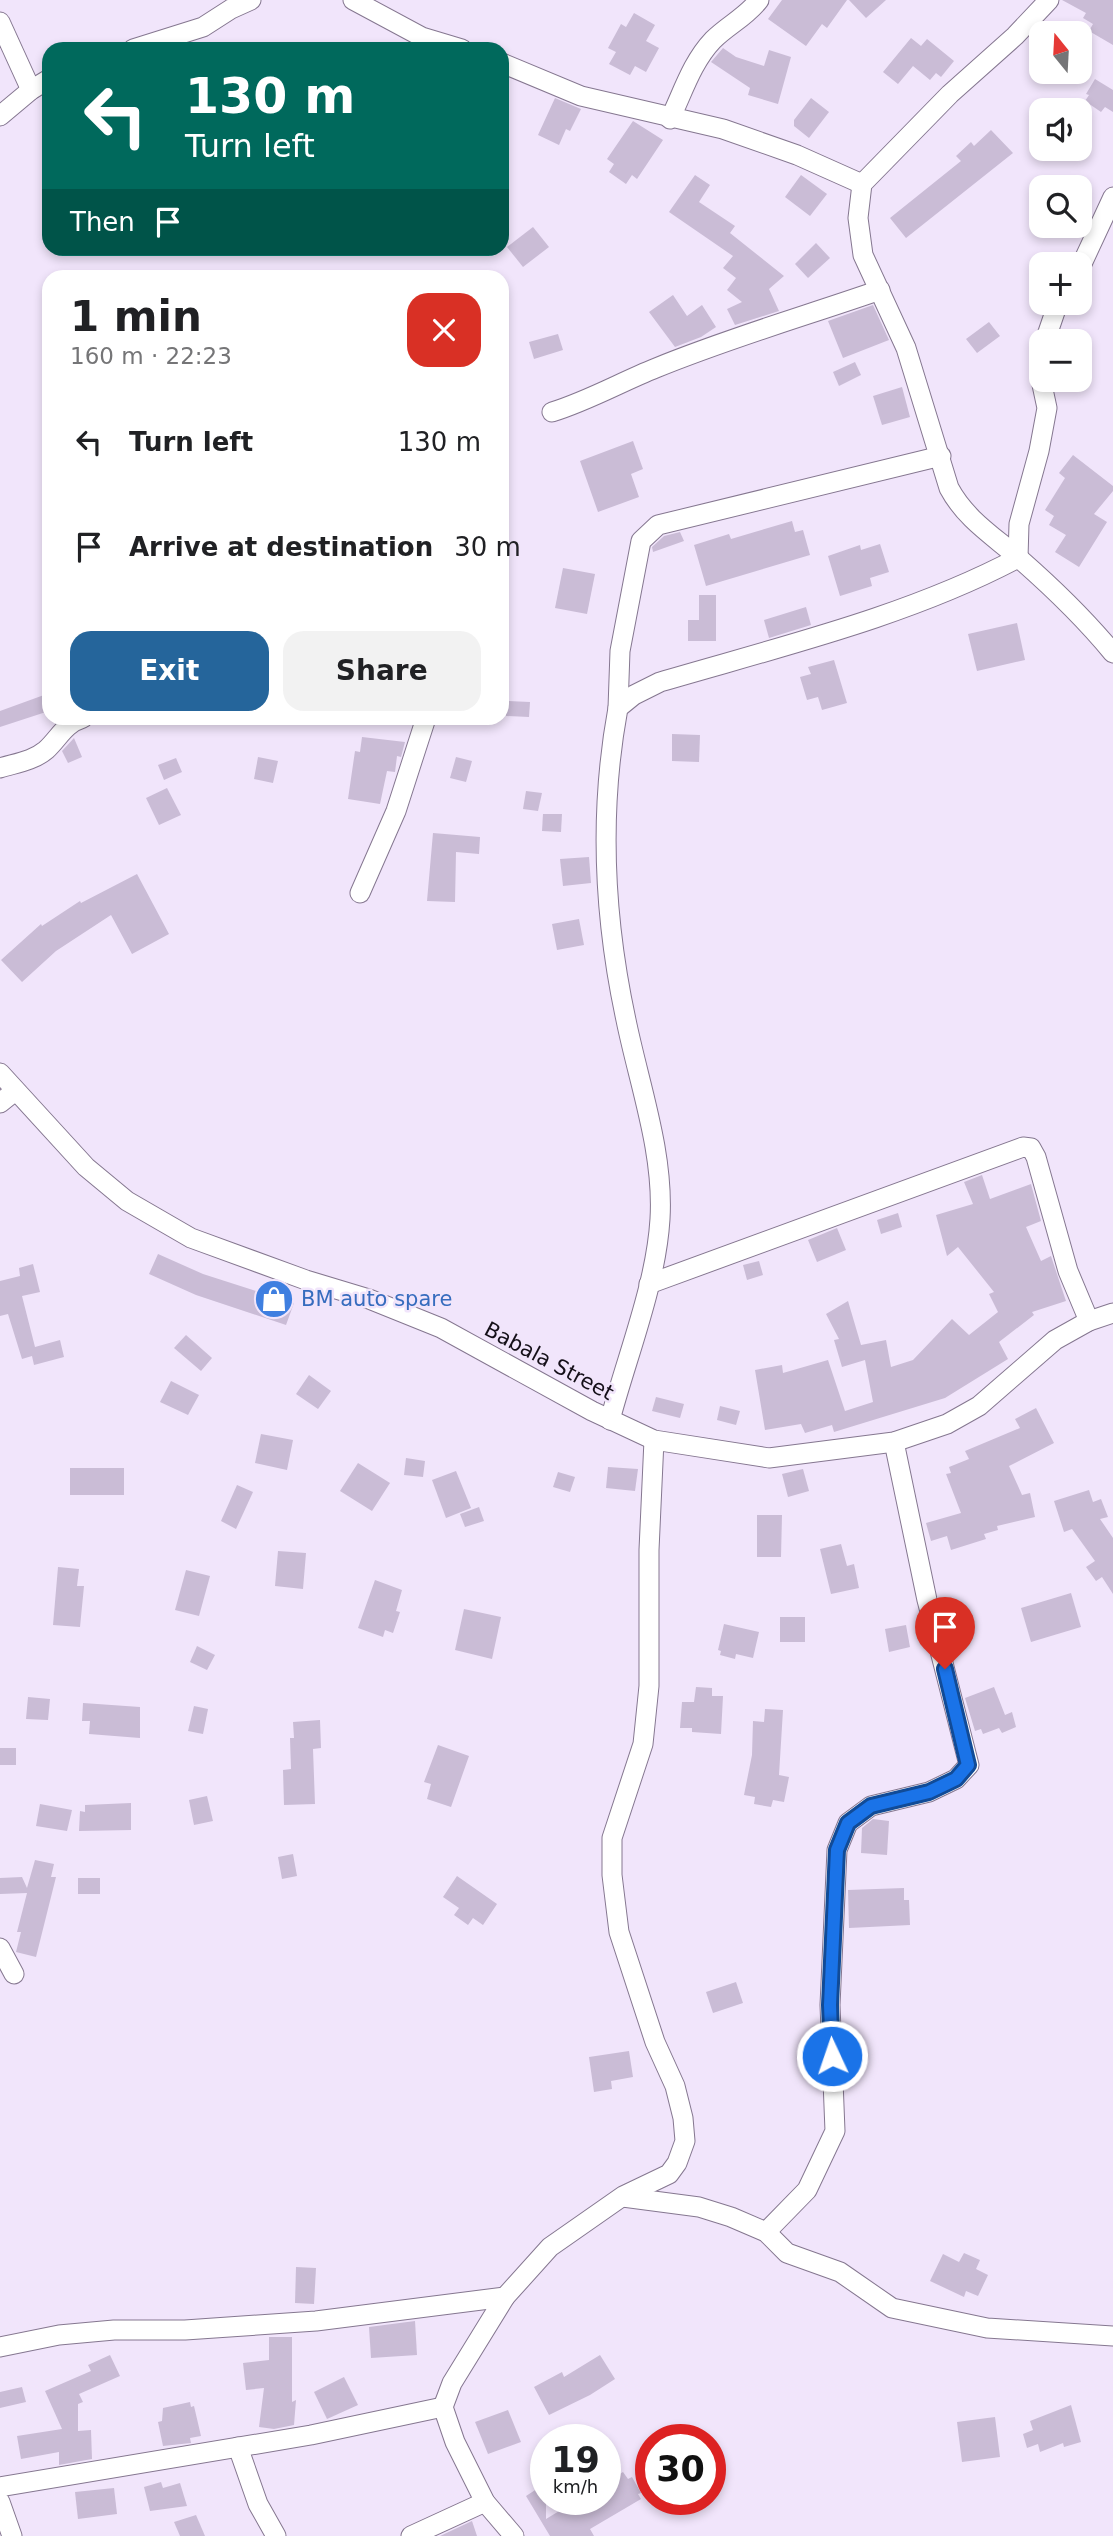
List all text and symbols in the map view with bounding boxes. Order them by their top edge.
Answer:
north arrow [1029,21,1092,84]
map controls [1029,21,1092,392]
text: 130 m [185,68,355,125]
icon: left [70,70,161,161]
button: sound [1029,98,1092,161]
text: Turn left [185,127,315,165]
button: search [1029,175,1092,238]
icon: arrive [149,203,187,241]
text: Then [70,207,135,237]
button: + [1029,252,1092,315]
text: 1 min [70,292,202,341]
button: close [407,293,481,367]
button: − [1029,329,1092,392]
text: 160 m · 22:23 [70,343,232,369]
icon: left [70,423,108,461]
text: Turn left [129,427,253,457]
text: 130 m [398,427,481,457]
icon: arrive [70,528,108,566]
text: Arrive at destination [129,532,433,562]
text: 30 m [454,532,521,562]
button: Exit [70,631,269,711]
button: Share [283,631,481,711]
shop icon: BM auto spare [253,1278,295,1320]
place label: BM auto spare [301,1287,452,1311]
street label: Babala Street [480,1317,618,1405]
pin [915,1597,975,1669]
icon: arrive [926,1608,964,1646]
position arrow [795,2019,869,2093]
speed limit sign: 30 [635,2424,726,2515]
text: 19 [551,2440,600,2480]
text: km/h [553,2476,598,2497]

